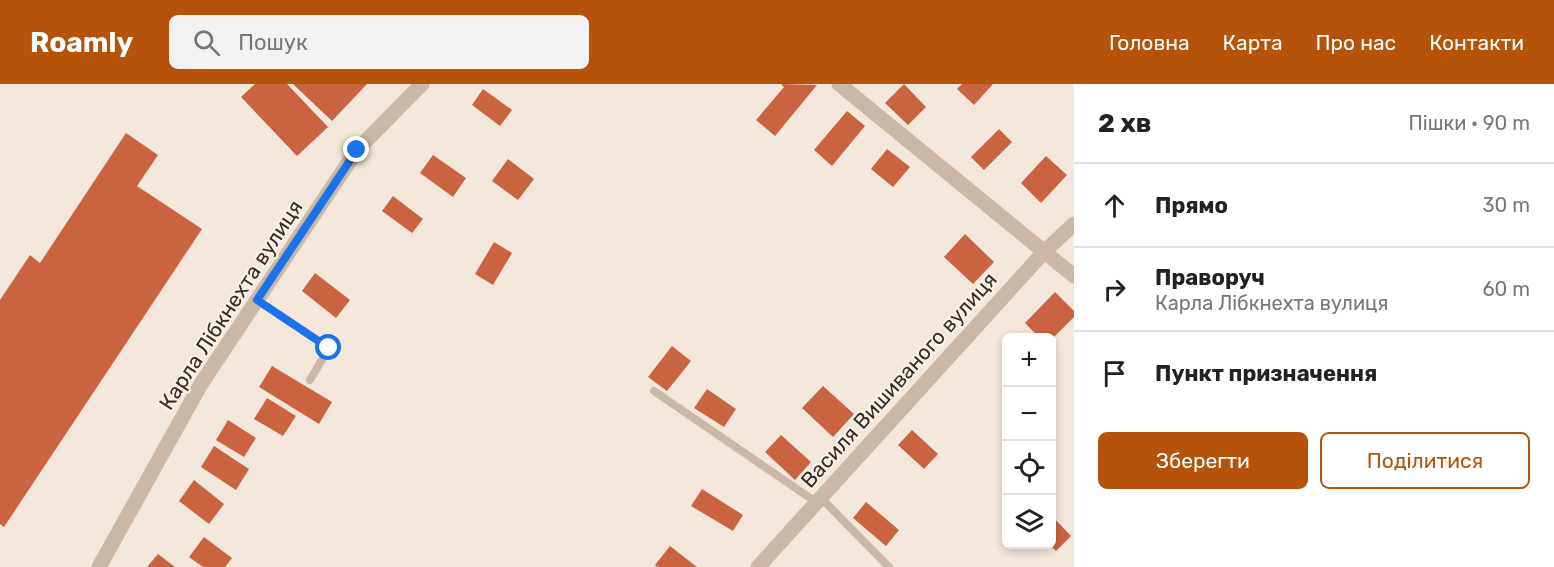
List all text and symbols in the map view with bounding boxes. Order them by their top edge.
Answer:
search box [169,15,589,69]
text: Roamly [30,26,133,59]
icon: search [190,26,223,59]
text: Пошук [238,29,308,56]
text: Головна [1109,30,1190,55]
text: Карта [1223,30,1283,55]
text: Про нас [1316,30,1396,55]
text: Контакти [1429,30,1524,55]
text: 2 хв [1098,108,1151,139]
text: Пішки · 90 m [1409,111,1530,135]
route end [343,136,369,162]
icon: ahead [1098,189,1131,222]
text: Прямо [1155,192,1228,219]
text: 30 m [1483,193,1530,217]
street label: Карла Лібкнехта вулиця [153,195,308,414]
text: Праворуч [1155,264,1265,291]
street label: Василя Вишиваного вулиця [795,267,1002,492]
icon: right [1098,273,1131,306]
text: 60 m [1483,277,1530,301]
text: Карла Лібкнехта вулиця [1155,291,1388,315]
map controls [1002,333,1056,549]
button: + [1002,333,1056,387]
route start [315,334,341,360]
icon: arrive [1098,357,1131,390]
text: Пункт призначення [1155,360,1377,387]
button: − [1002,387,1056,441]
button: Зберегти [1098,432,1308,489]
button: Поділитися [1320,432,1530,489]
button: locate [1002,441,1056,495]
button: layers [1002,495,1056,549]

